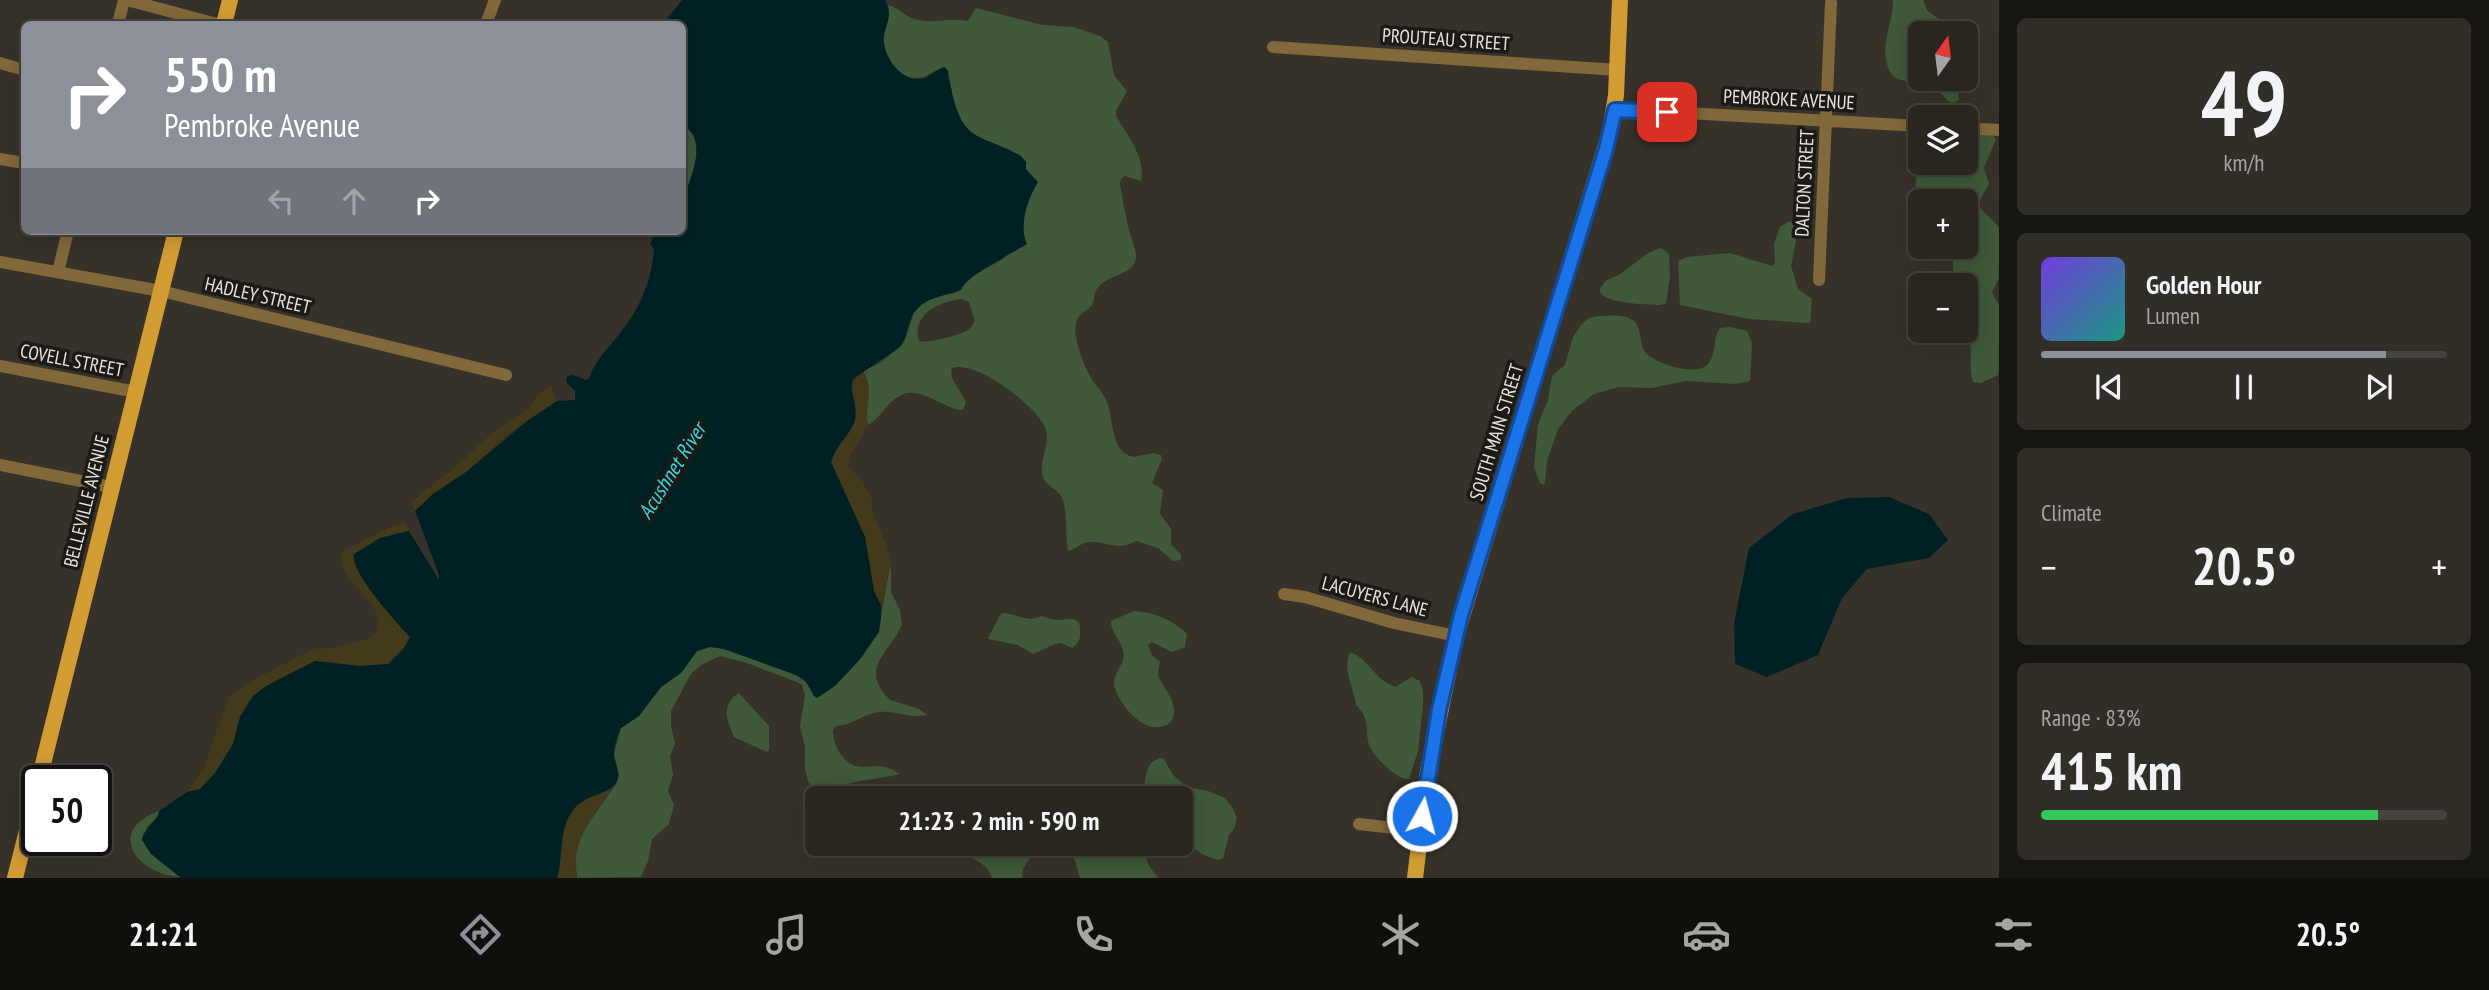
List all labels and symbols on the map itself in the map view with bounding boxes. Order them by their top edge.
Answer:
north arrow [1908,21,1978,91]
street label: PROUTEAU STREET [1382,23,1511,55]
pin [1637,82,1697,142]
street label: PEMBROKE AVENUE [1723,84,1855,114]
street label: DALTON STREET [1789,128,1819,237]
street label: HADLEY STREET [203,271,314,319]
street label: COVELL STREET [18,338,126,382]
street label: SOUTH MAIN STREET [1464,360,1528,503]
water label: Acushnet River [632,415,713,524]
street label: BELLEVILLE AVENUE [58,433,114,569]
street label: LACUYERS LANE [1319,570,1431,622]
speed limit sign: 50 [21,765,112,856]
position arrow [1385,779,1459,853]

